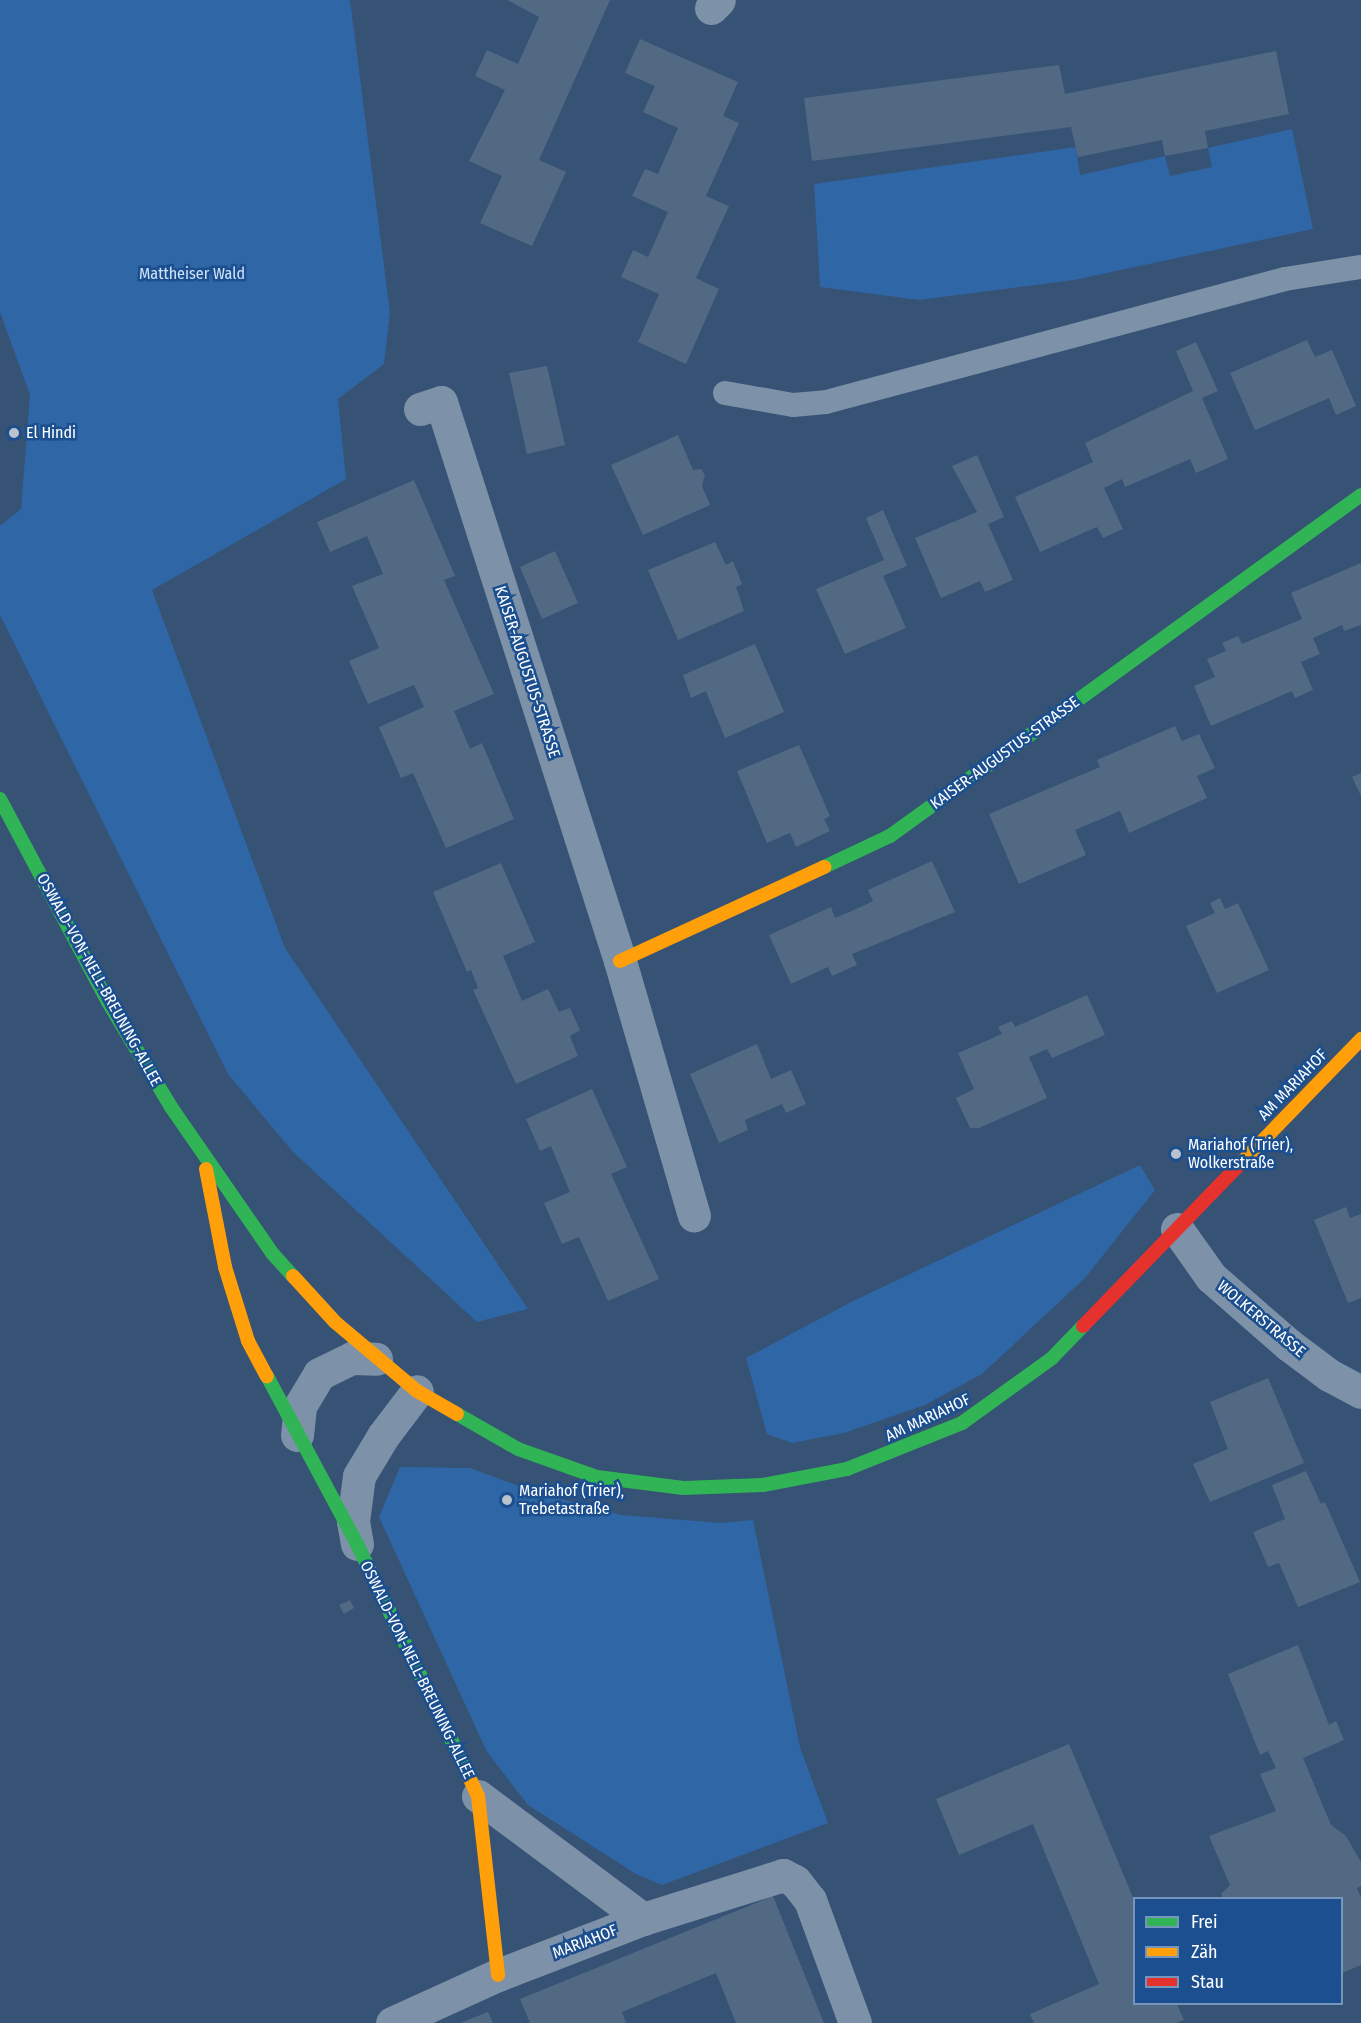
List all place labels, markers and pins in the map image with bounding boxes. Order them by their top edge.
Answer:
place label: El Hindi [26,423,76,443]
marker: El Hindi [7,426,21,440]
place label: Mariahof (Trier), Wolkerstraße [1188,1135,1293,1173]
marker: Mariahof (Trier), Wolkerstraße [1169,1147,1183,1161]
place label: Mariahof (Trier), Trebetastraße [519,1481,624,1519]
marker: Mariahof (Trier), Trebetastraße [500,1493,514,1507]

